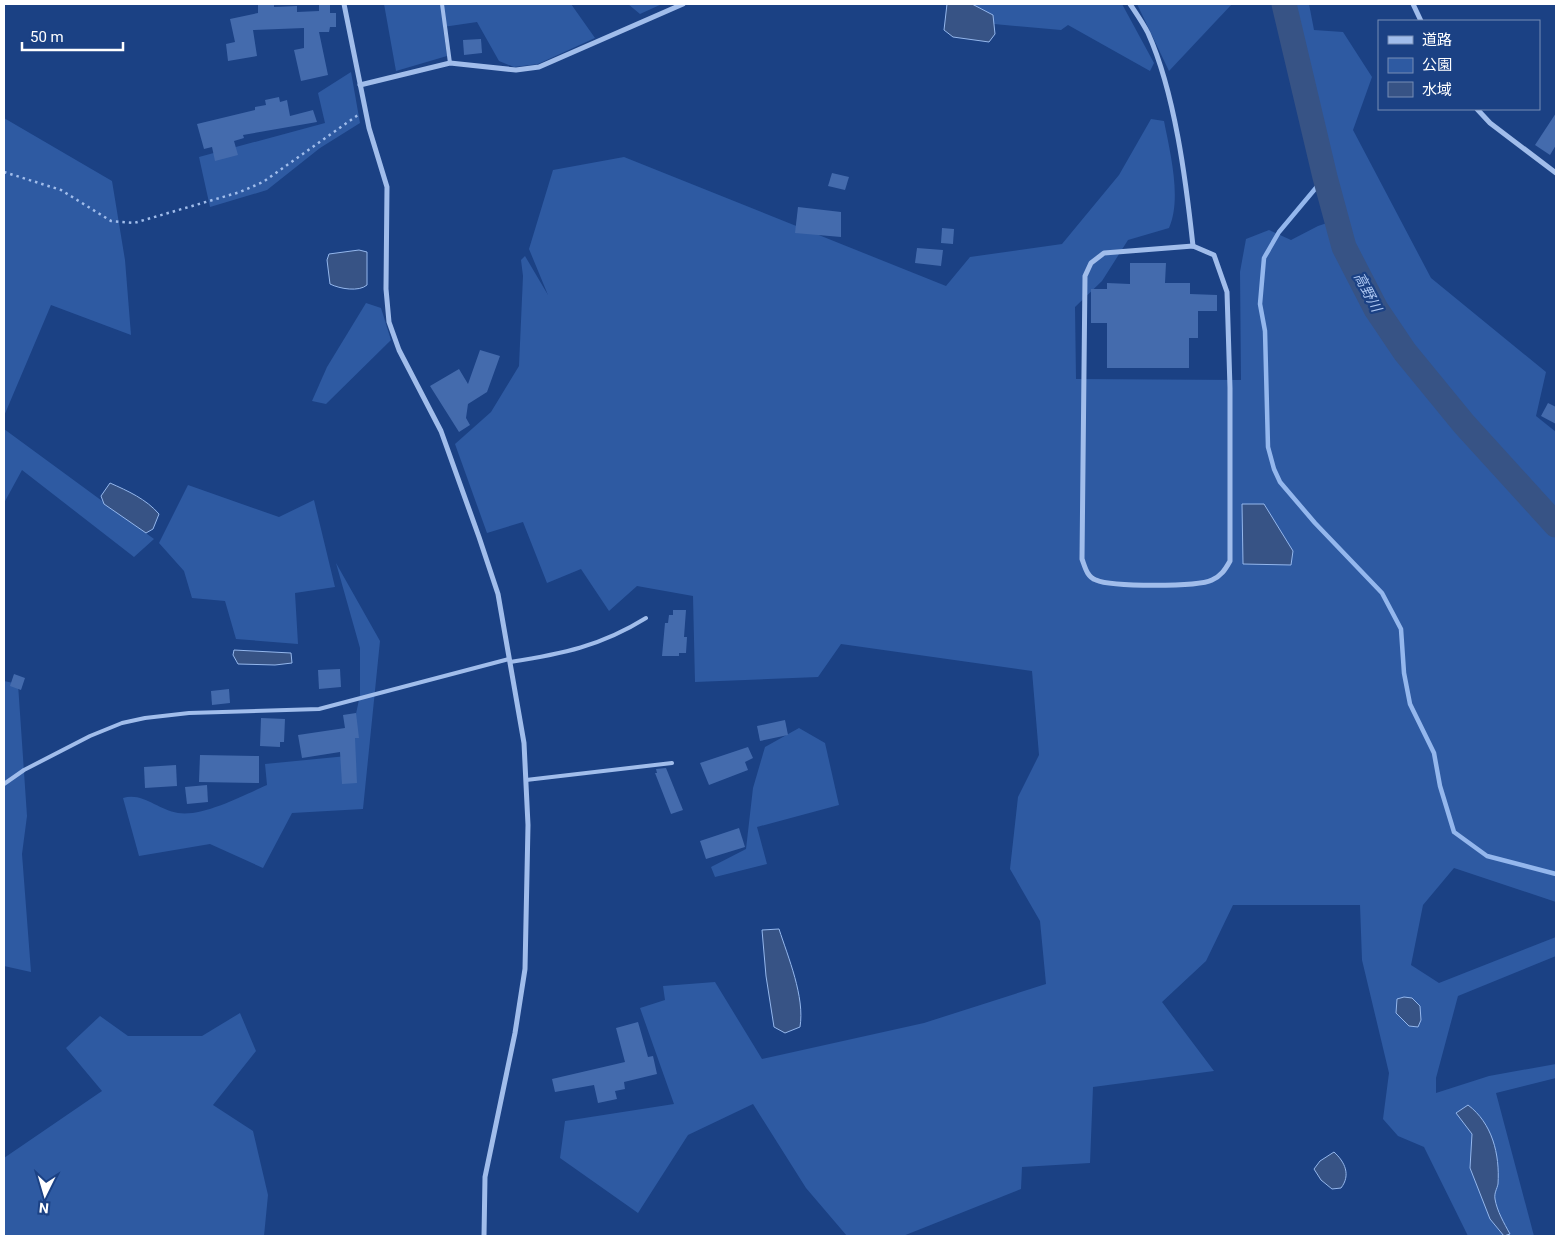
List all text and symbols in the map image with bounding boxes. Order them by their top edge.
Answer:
scale bar [22,20,124,52]
legend [1378,20,1540,110]
text: 50 m [30,28,64,46]
text: 道路 [1422,31,1452,49]
text: 公園 [1422,56,1452,74]
text: 水域 [1422,81,1452,99]
water label: 高野川 [1351,270,1386,316]
north arrow [20,1170,70,1220]
text: N [38,1200,49,1216]

